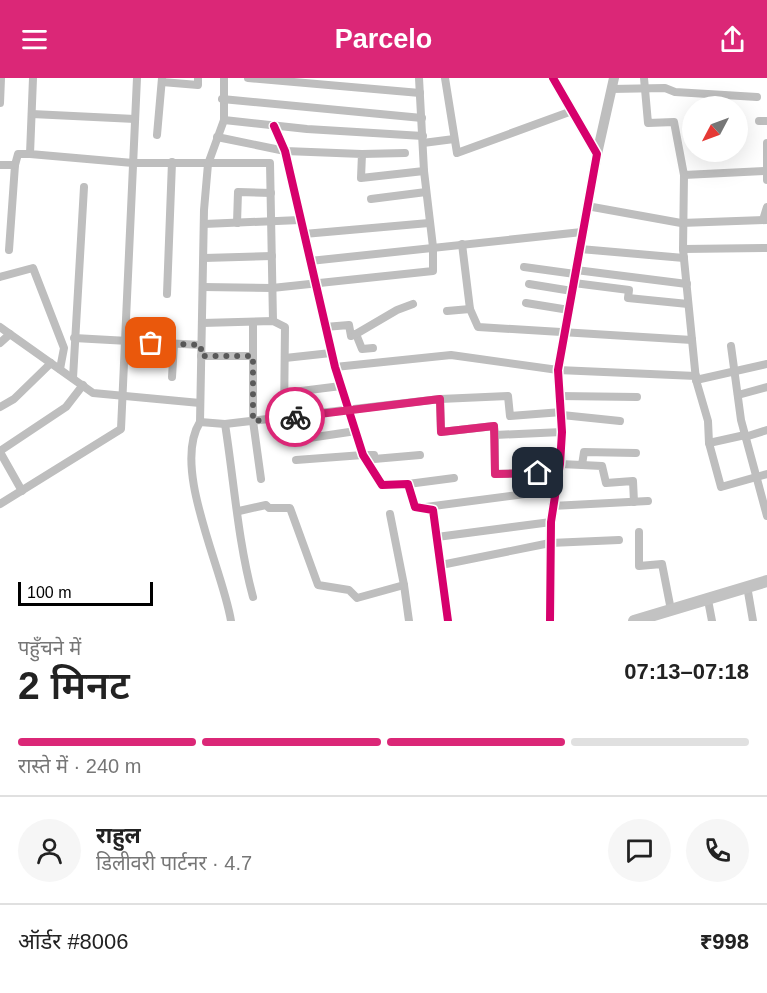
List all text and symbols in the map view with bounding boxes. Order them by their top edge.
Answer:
icon: menu [18,23,51,56]
icon: share [716,23,749,56]
text: Parcelo [335,24,432,54]
north arrow [682,96,748,162]
map controls [682,96,748,162]
pin [125,317,176,368]
icon: bag [134,326,167,359]
courier [265,387,325,447]
icon: bike [279,401,312,434]
pin [512,447,563,498]
icon: home [521,456,554,489]
scale bar [18,579,153,606]
text: 100 m [27,584,71,601]
text: पहुँचने में [18,637,81,659]
text: 07:13–07:18 [624,659,749,684]
text: 2 मिनट [18,664,130,707]
text: रास्ते में · 240 m [18,755,141,777]
button: person [18,819,81,882]
button: chat [608,819,671,882]
button: phone [686,819,749,882]
text: राहुल [96,823,141,848]
text: डिलीवरी पार्टनर · 4.7 [96,852,252,874]
text: ऑर्डर #8006 [18,929,129,954]
text: ₹998 [700,929,749,954]

